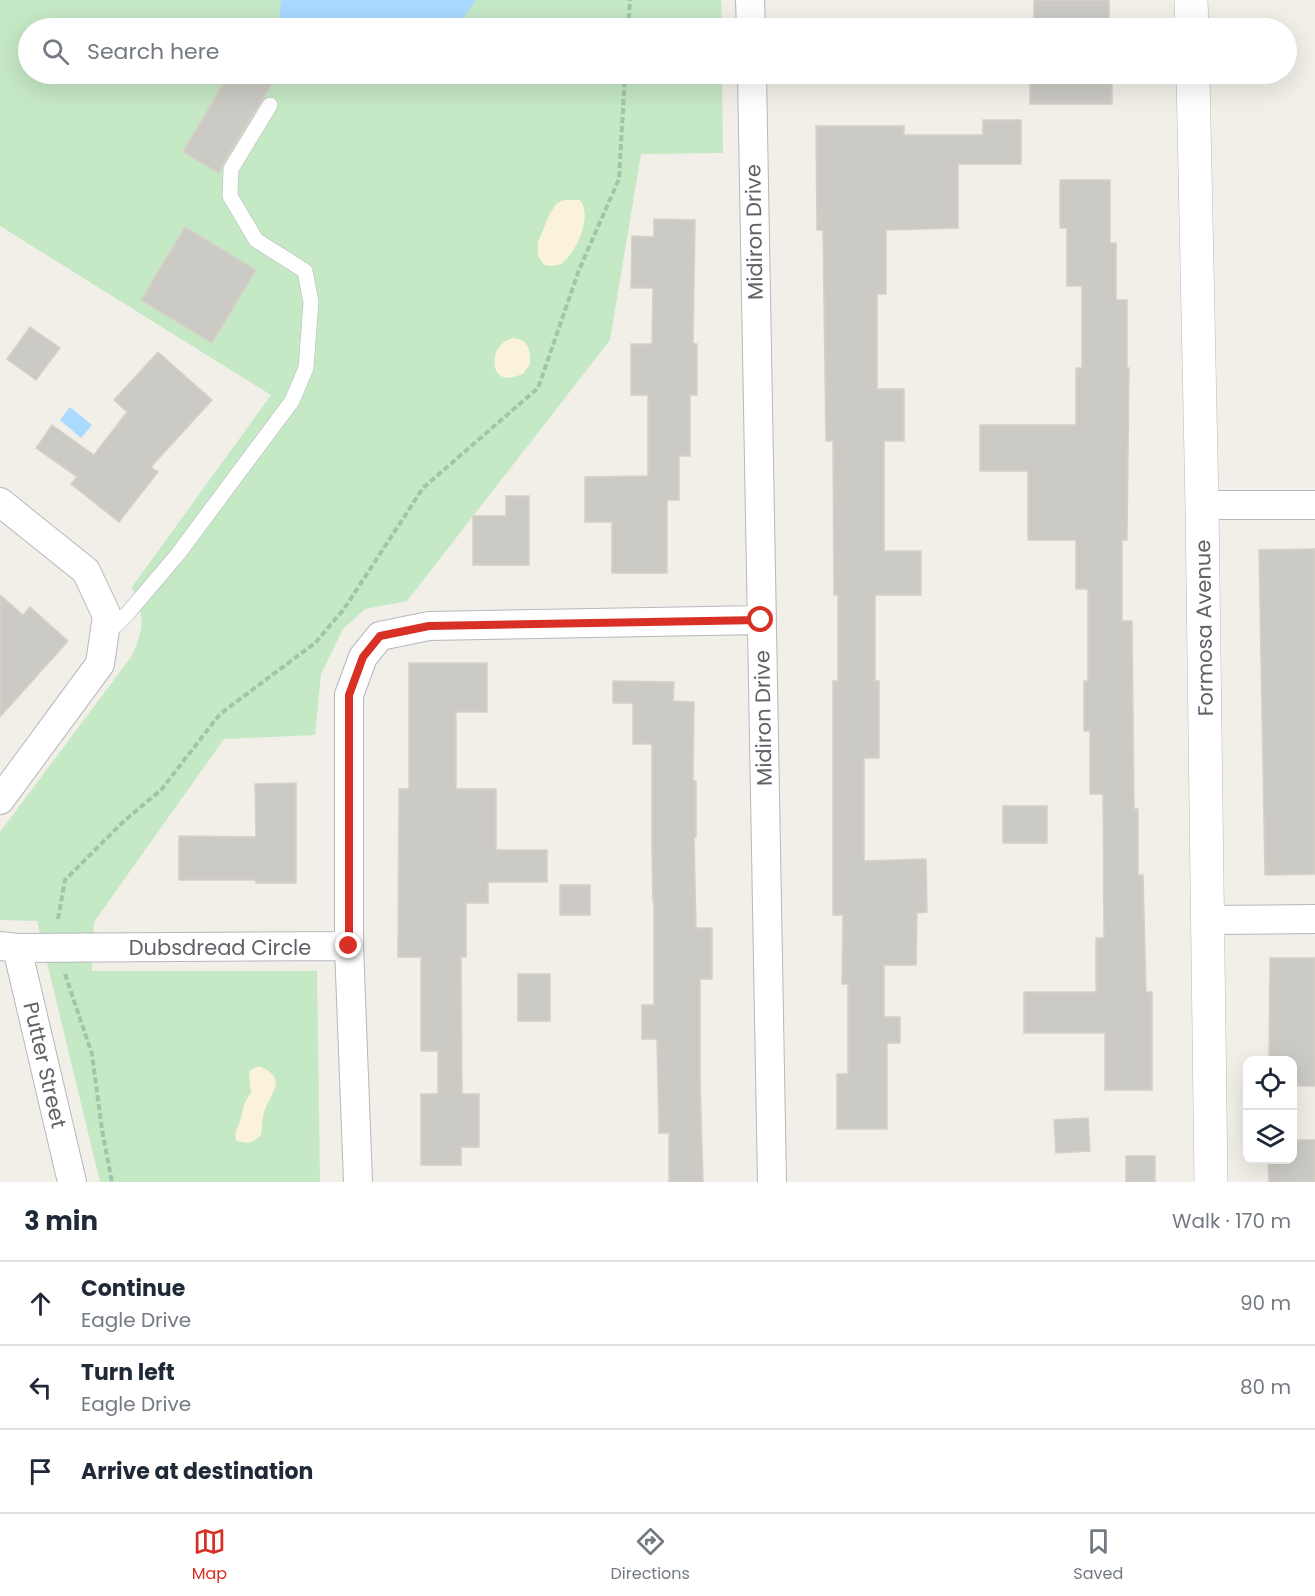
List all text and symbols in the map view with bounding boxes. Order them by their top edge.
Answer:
search box [18,18,1297,84]
icon: search [39,35,72,68]
text: Search here [87,36,220,67]
street label: Midiron Drive [738,164,770,300]
street label: Formosa Avenue [1188,539,1220,717]
route start [747,606,773,632]
street label: Midiron Drive [747,650,779,786]
route end [335,932,361,958]
street label: Dubsdread Circle [129,933,311,962]
street label: Putter Street [16,999,74,1131]
map controls [1243,1056,1297,1164]
button: locate [1243,1056,1297,1110]
button: layers [1243,1110,1297,1164]
text: 3 min [24,1203,98,1239]
text: Walk · 170 m [1172,1207,1291,1235]
text: Continue [81,1273,185,1304]
icon: ahead [24,1287,57,1320]
text: 90 m [1240,1289,1291,1317]
text: Eagle Drive [81,1306,191,1334]
text: Turn left [81,1357,175,1388]
icon: left [24,1371,57,1404]
text: 80 m [1240,1373,1291,1401]
text: Eagle Drive [81,1390,191,1418]
icon: arrive [24,1455,57,1488]
text: Arrive at destination [81,1456,313,1487]
tab: Map [192,1525,227,1586]
tab: Directions [611,1525,690,1586]
tab: Saved [1073,1525,1123,1586]

